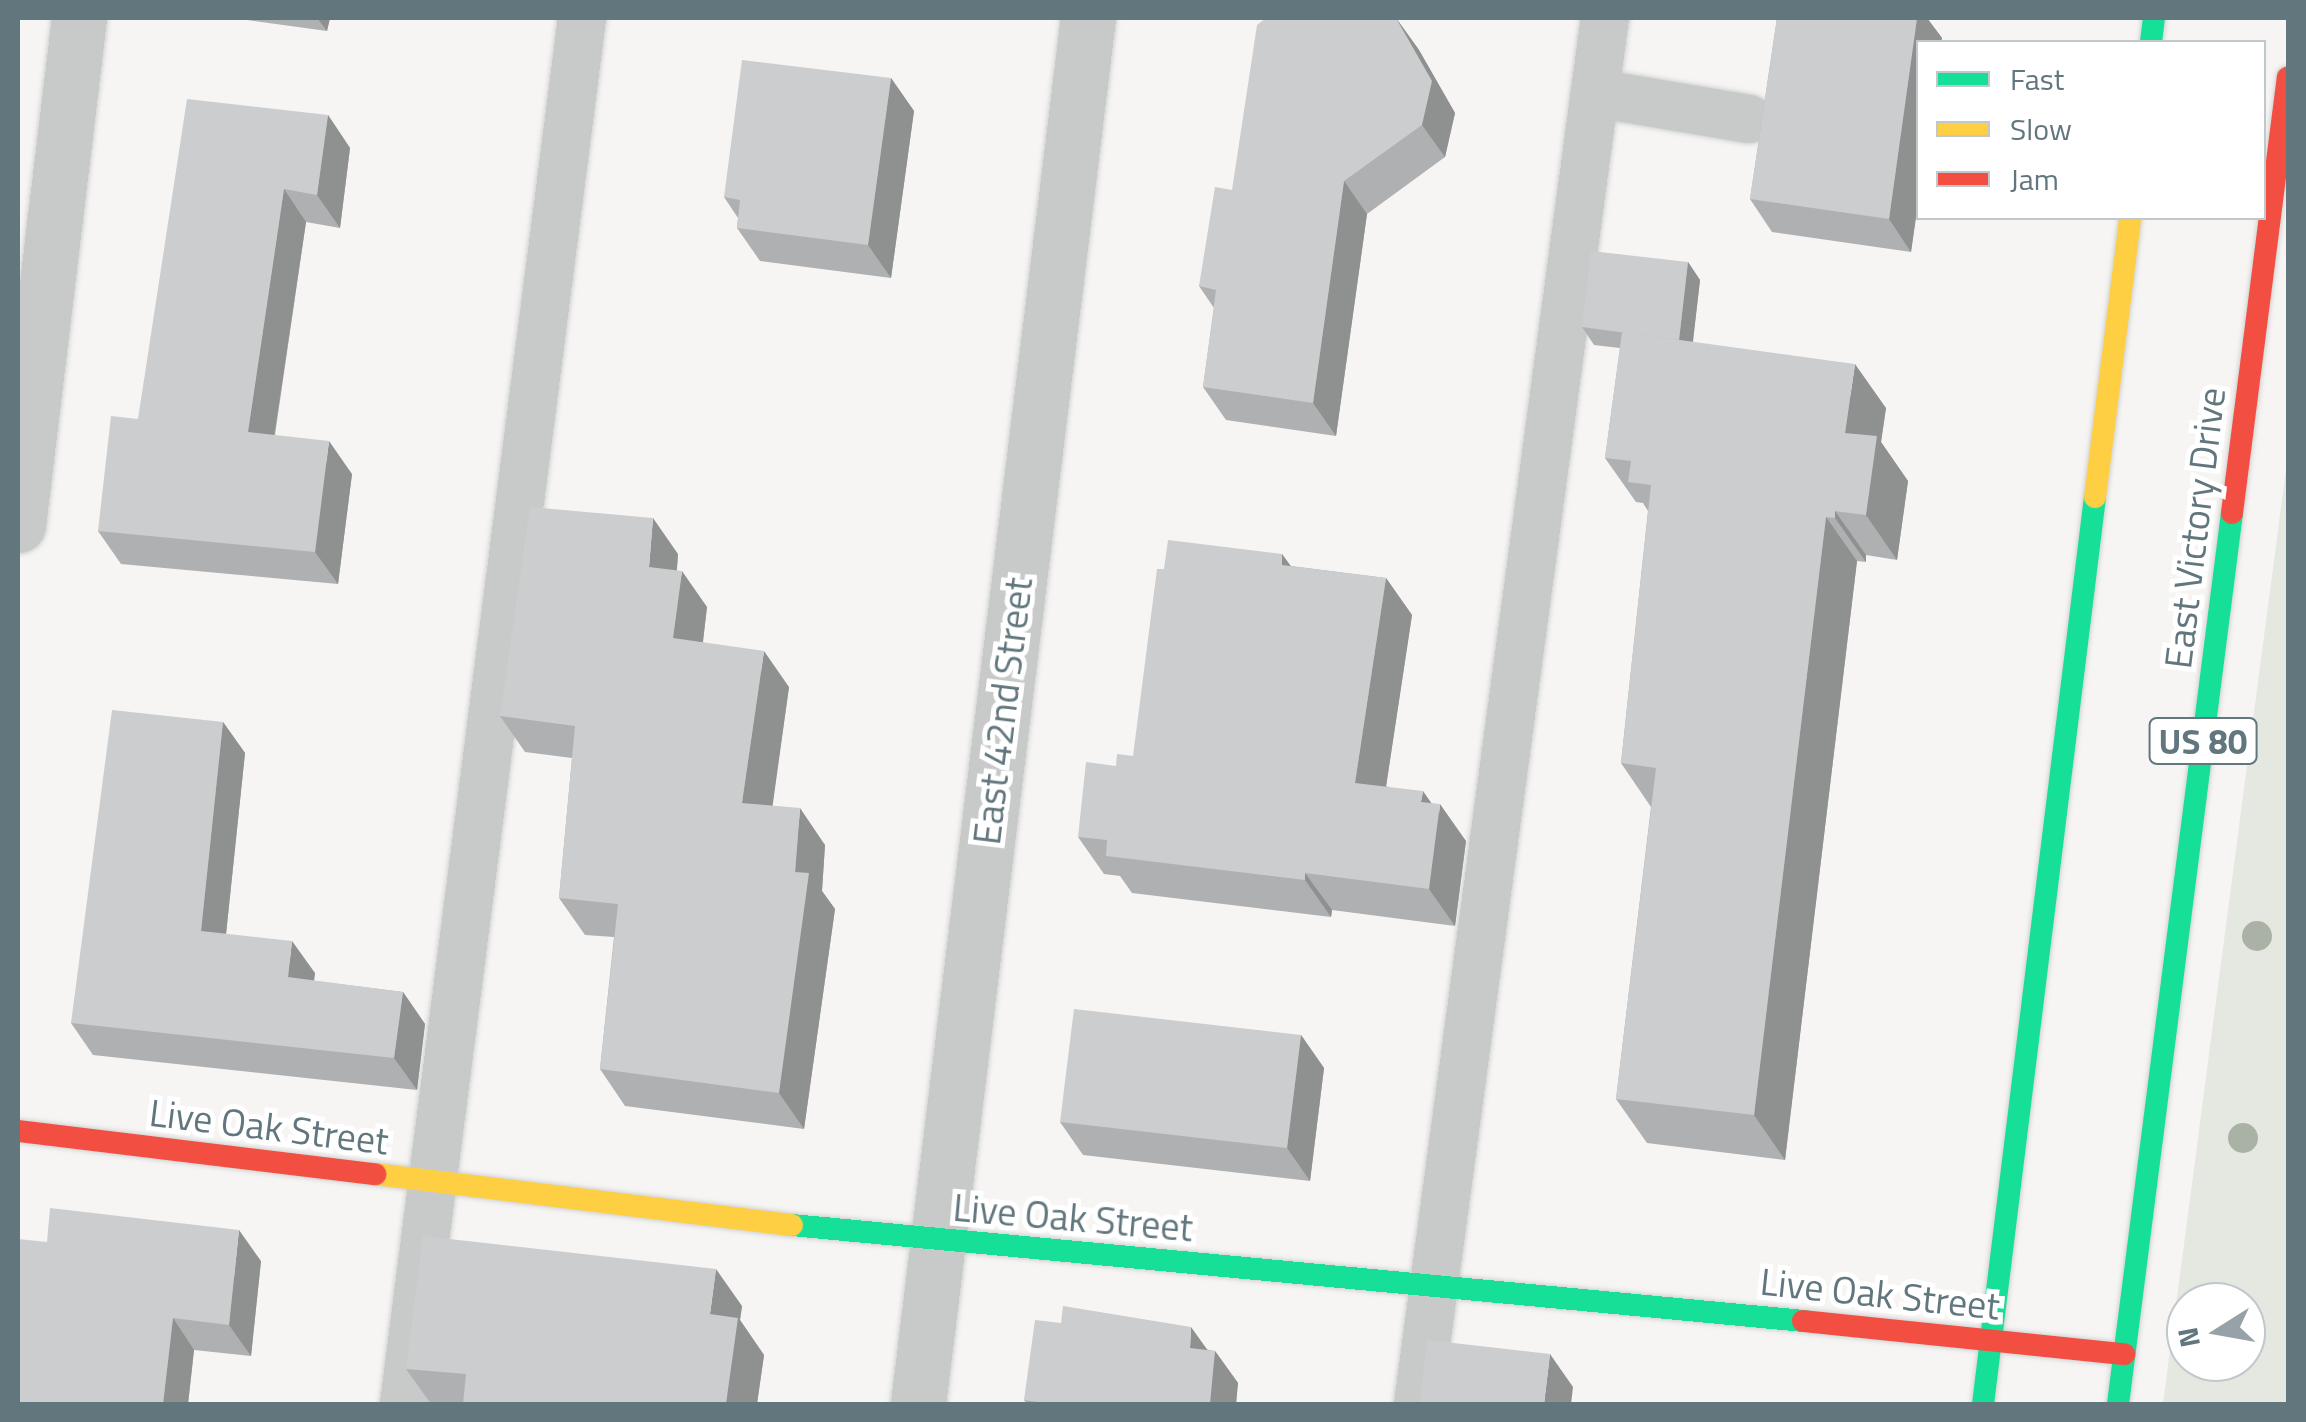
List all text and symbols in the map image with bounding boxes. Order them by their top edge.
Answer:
legend [1916,40,2266,220]
text: Fast [2010,56,2064,102]
text: Slow [2010,106,2072,152]
text: Jam [2010,156,2059,202]
street label: East Victory Drive [2155,385,2235,671]
street label: East 42nd Street [964,575,1042,847]
road number: US 80 [2148,711,2258,771]
street label: Live Oak Street [147,1090,391,1164]
street label: Live Oak Street [951,1185,1195,1251]
street label: Live Oak Street [1758,1259,2002,1329]
north arrow [2166,1282,2266,1382]
text: N [2165,1324,2211,1351]

